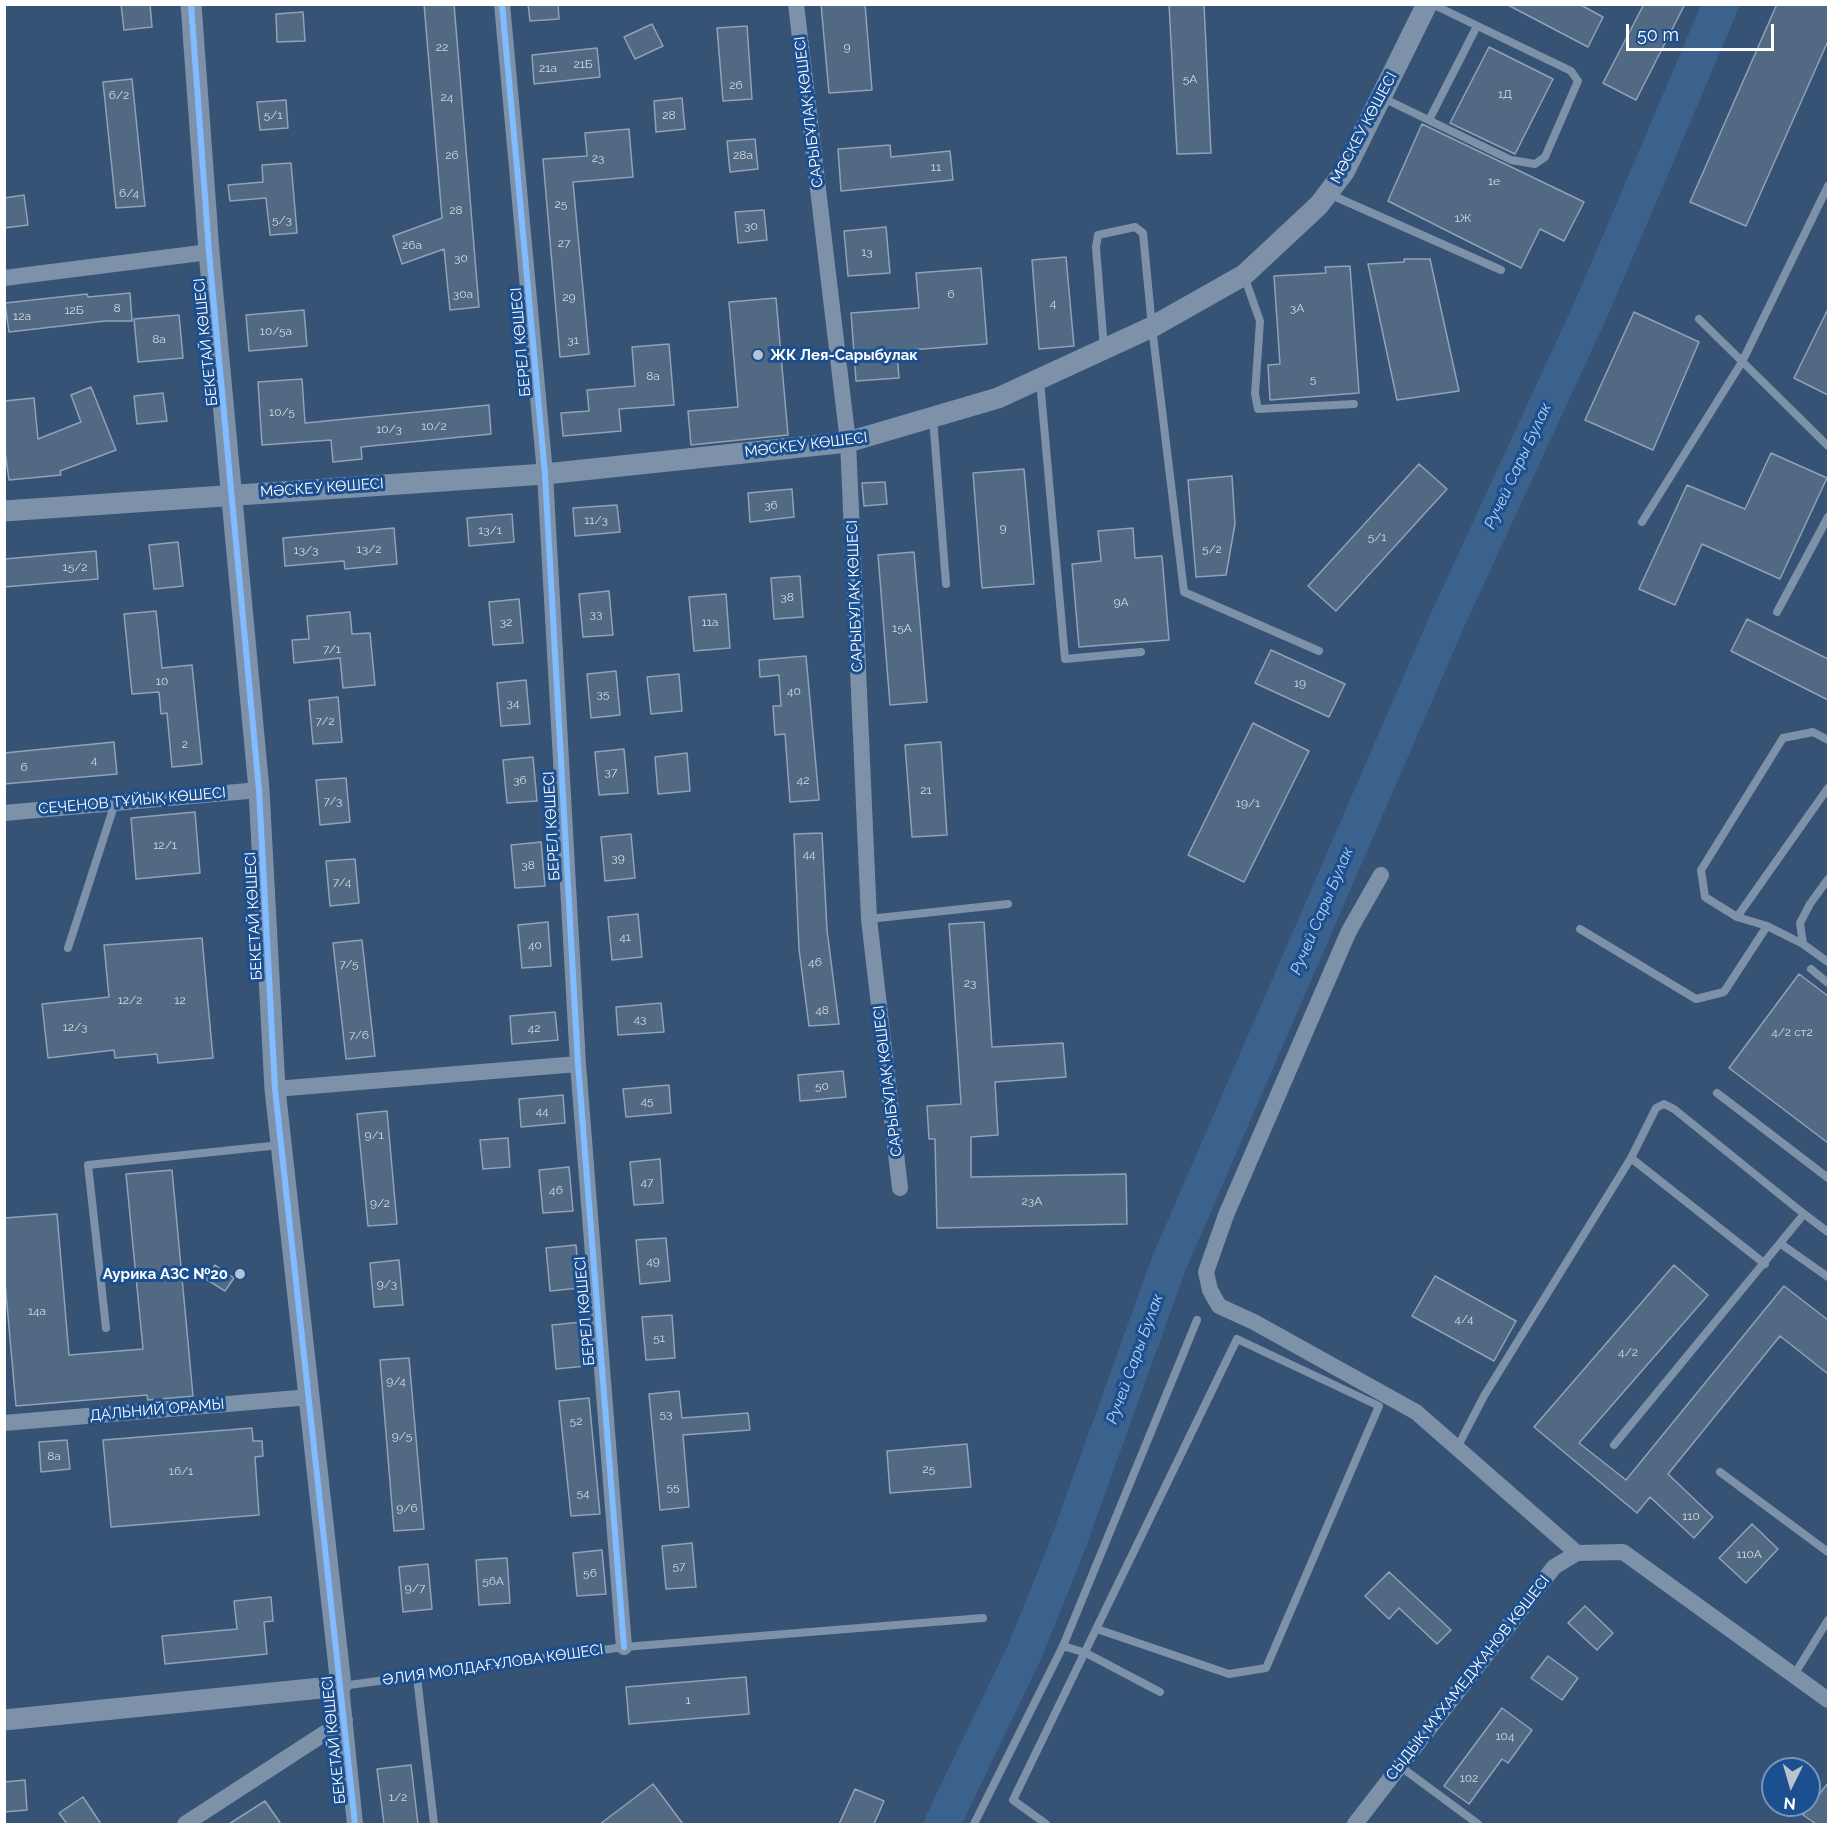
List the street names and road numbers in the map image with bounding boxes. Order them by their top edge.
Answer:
street label: САРЫБҰЛАҚ КӨШЕСІ [791,35,827,189]
street label: МӘСКЕУ КӨШЕСІ [1327,69,1401,187]
street label: БЕКЕТАЙ КӨШЕСІ [190,277,222,407]
street label: БЕРЕЛ КӨШЕСІ [507,287,535,397]
street label: МӘСКЕУ КӨШЕСІ [744,429,868,461]
street label: МӘСКЕУ КӨШЕСІ [260,475,384,501]
street label: САРЫБҰЛАҚ КӨШЕСІ [843,520,867,672]
street label: БЕРЕЛ КӨШЕСІ [540,771,564,881]
street label: СЕЧЕНОВ ТҰЙЫҚ КӨШЕСІ [37,784,227,818]
street label: БЕКЕТАЙ КӨШЕСІ [242,851,266,981]
street label: САРЫБҰЛАҚ КӨШЕСІ [870,1004,906,1158]
street label: БЕРЕЛ КӨШЕСІ [571,1256,599,1366]
street label: ДАЛЬНИЙ ОРАМЫ [89,1395,225,1425]
street label: СЫДЫҚ МҰХАМЕДЖАНОВ КӨШЕСІ [1382,1572,1554,1784]
street label: ӘЛИЯ МОЛДАҒҰЛОВА КӨШЕСІ [381,1641,605,1689]
street label: БЕКЕТАЙ КӨШЕСІ [318,1675,350,1805]

